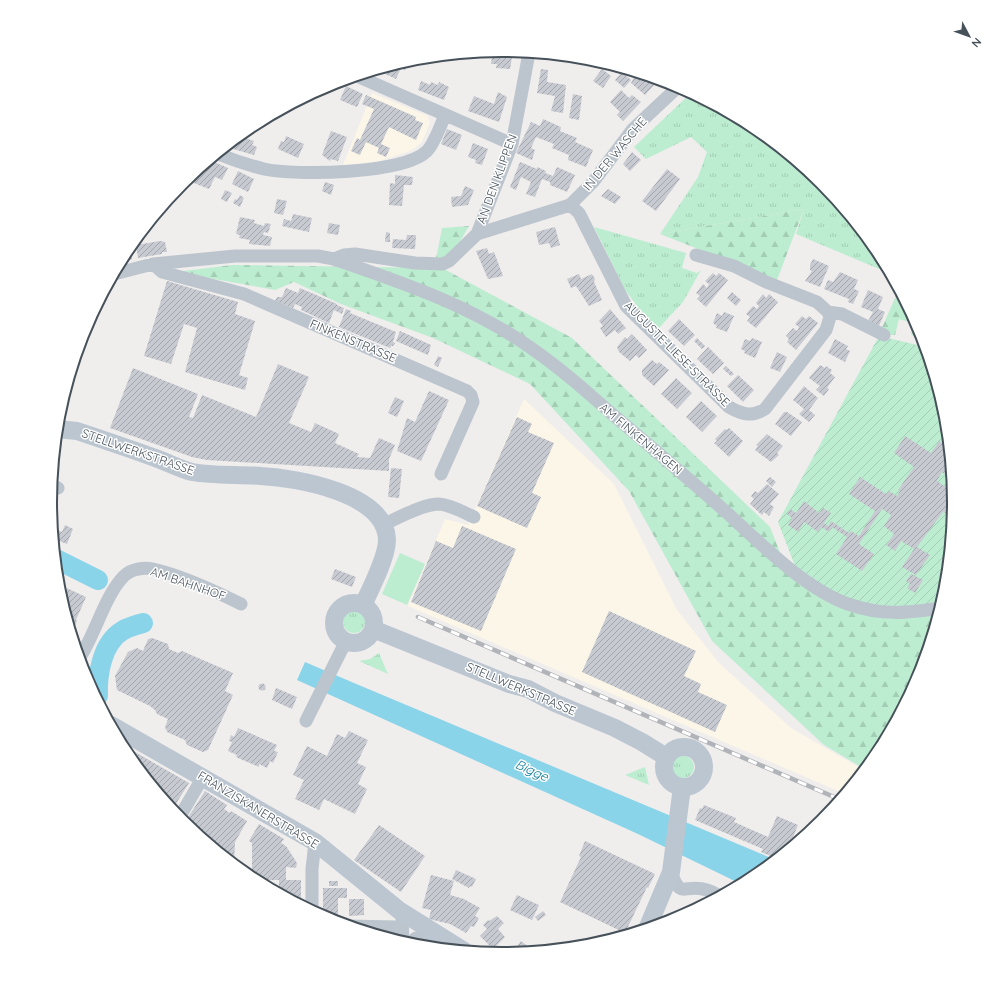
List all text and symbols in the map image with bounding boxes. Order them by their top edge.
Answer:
north arrow [949,16,989,56]
text: N [969,35,984,50]
street label: IN DER WASCHE [580,114,650,193]
street label: AN DEN KLIPPEN [473,132,520,226]
street label: AUGUSTE-LIESE-STRASSE [621,298,733,410]
street label: FINKENSTRASSE [308,316,399,366]
street label: AM FINKENHAGEN [597,400,686,478]
street label: STELLWERKSTRASSE [80,425,196,478]
street label: AM BAHNHOF [149,564,228,603]
street label: STELLWERKSTRASSE [464,659,578,719]
water label: Bigge [513,756,552,785]
street label: FRANZISKANERSTRASSE [195,768,322,852]

